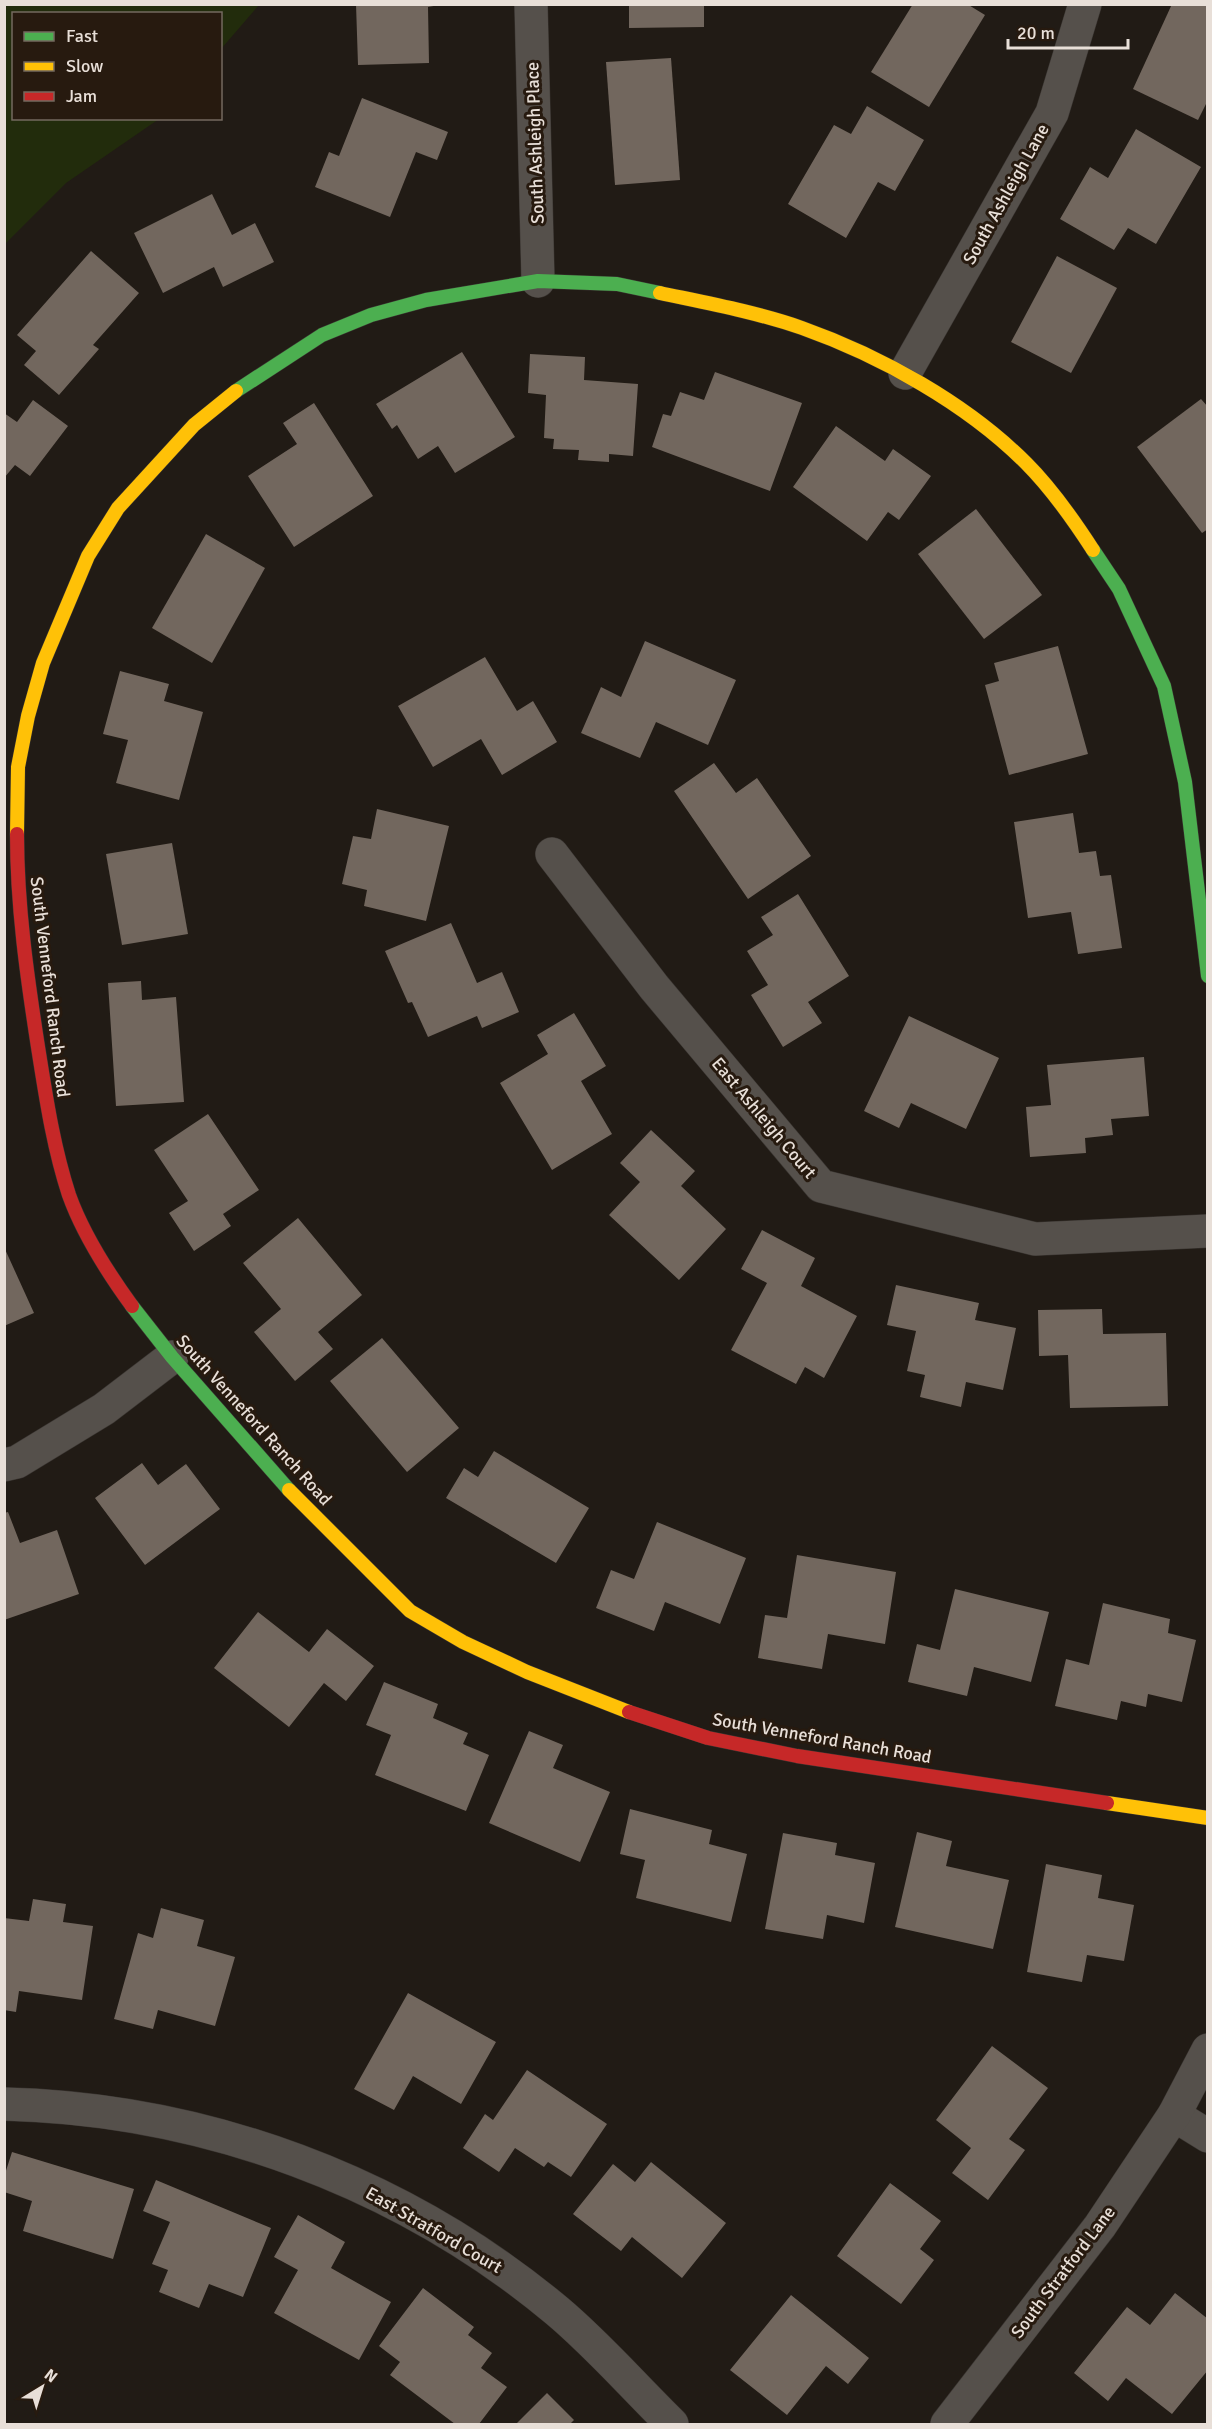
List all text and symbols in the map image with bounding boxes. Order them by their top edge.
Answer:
legend [12,12,222,120]
scale bar [1008,12,1128,50]
text: 20 m [1017,22,1055,44]
text: Fast [66,25,98,47]
text: Slow [66,55,103,77]
street label: South Ashleigh Place [521,62,549,224]
text: Jam [66,85,97,107]
street label: South Ashleigh Lane [958,120,1054,268]
street label: South Venneford Ranch Road [26,876,74,1098]
street label: East Ashleigh Court [707,1053,821,1183]
street label: South Venneford Ranch Road [172,1330,336,1510]
street label: South Venneford Ranch Road [711,1708,933,1768]
street label: East Stratford Court [362,2182,506,2278]
street label: South Stratford Lane [1006,2201,1120,2343]
north arrow [12,2357,72,2417]
text: N [40,2365,61,2387]

